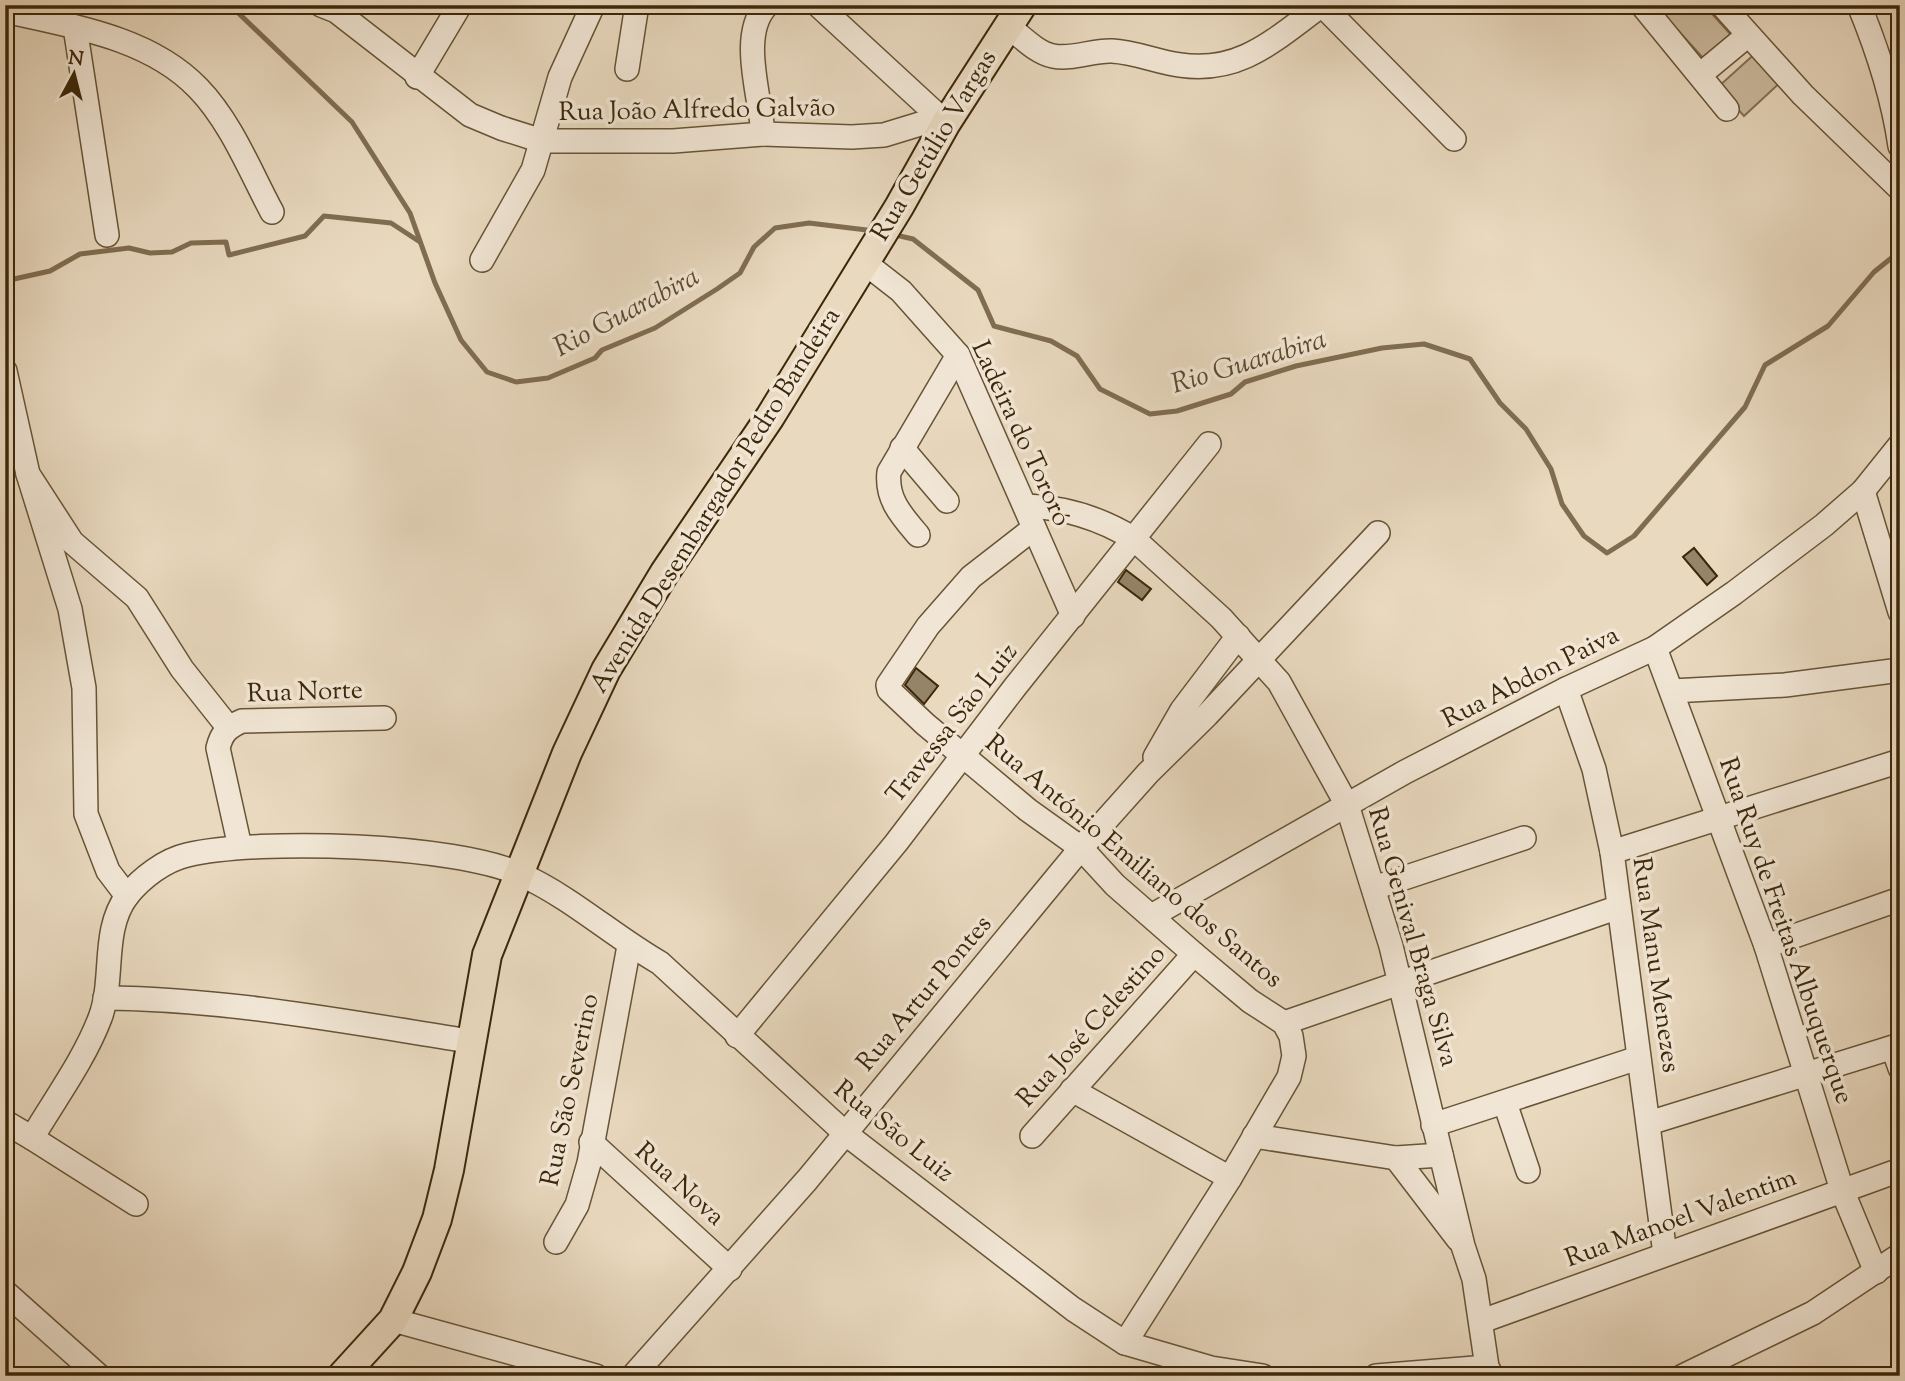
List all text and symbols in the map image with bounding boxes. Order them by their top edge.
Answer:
north arrow [38,38,108,108]
street label: Rua Getúlio Vargas [863,43,1007,249]
text: N [67,45,85,74]
street label: Rua João Alfredo Galvão [558,90,836,132]
water label: Rio Guarabira [547,258,707,368]
street label: Avenida Desembargador Pedro Bandeira [582,301,850,701]
water label: Rio Guarabira [1167,321,1331,405]
street label: Ladeira do Tororó [961,335,1079,533]
street label: Rua Abdon Paiva [1436,617,1626,739]
street label: Travessa São Luiz [878,636,1028,812]
street label: Rua Norte [246,672,364,714]
street label: Rua António Emiliano dos Santos [976,726,1290,998]
street label: Rua Ruy de Freitas Albuquerque [1708,753,1862,1109]
street label: Rua Genival Braga Silva [1357,803,1467,1071]
street label: Rua Manu Menezes [1622,855,1688,1075]
street label: Rua Artur Pontes [848,908,1002,1080]
street label: Rua José Celestino [1009,938,1175,1116]
street label: Rua São Severino [533,990,609,1190]
street label: Rua São Luiz [825,1072,961,1192]
street label: Rua Nova [626,1134,732,1236]
street label: Rua Manoel Valentim [1560,1160,1802,1278]

